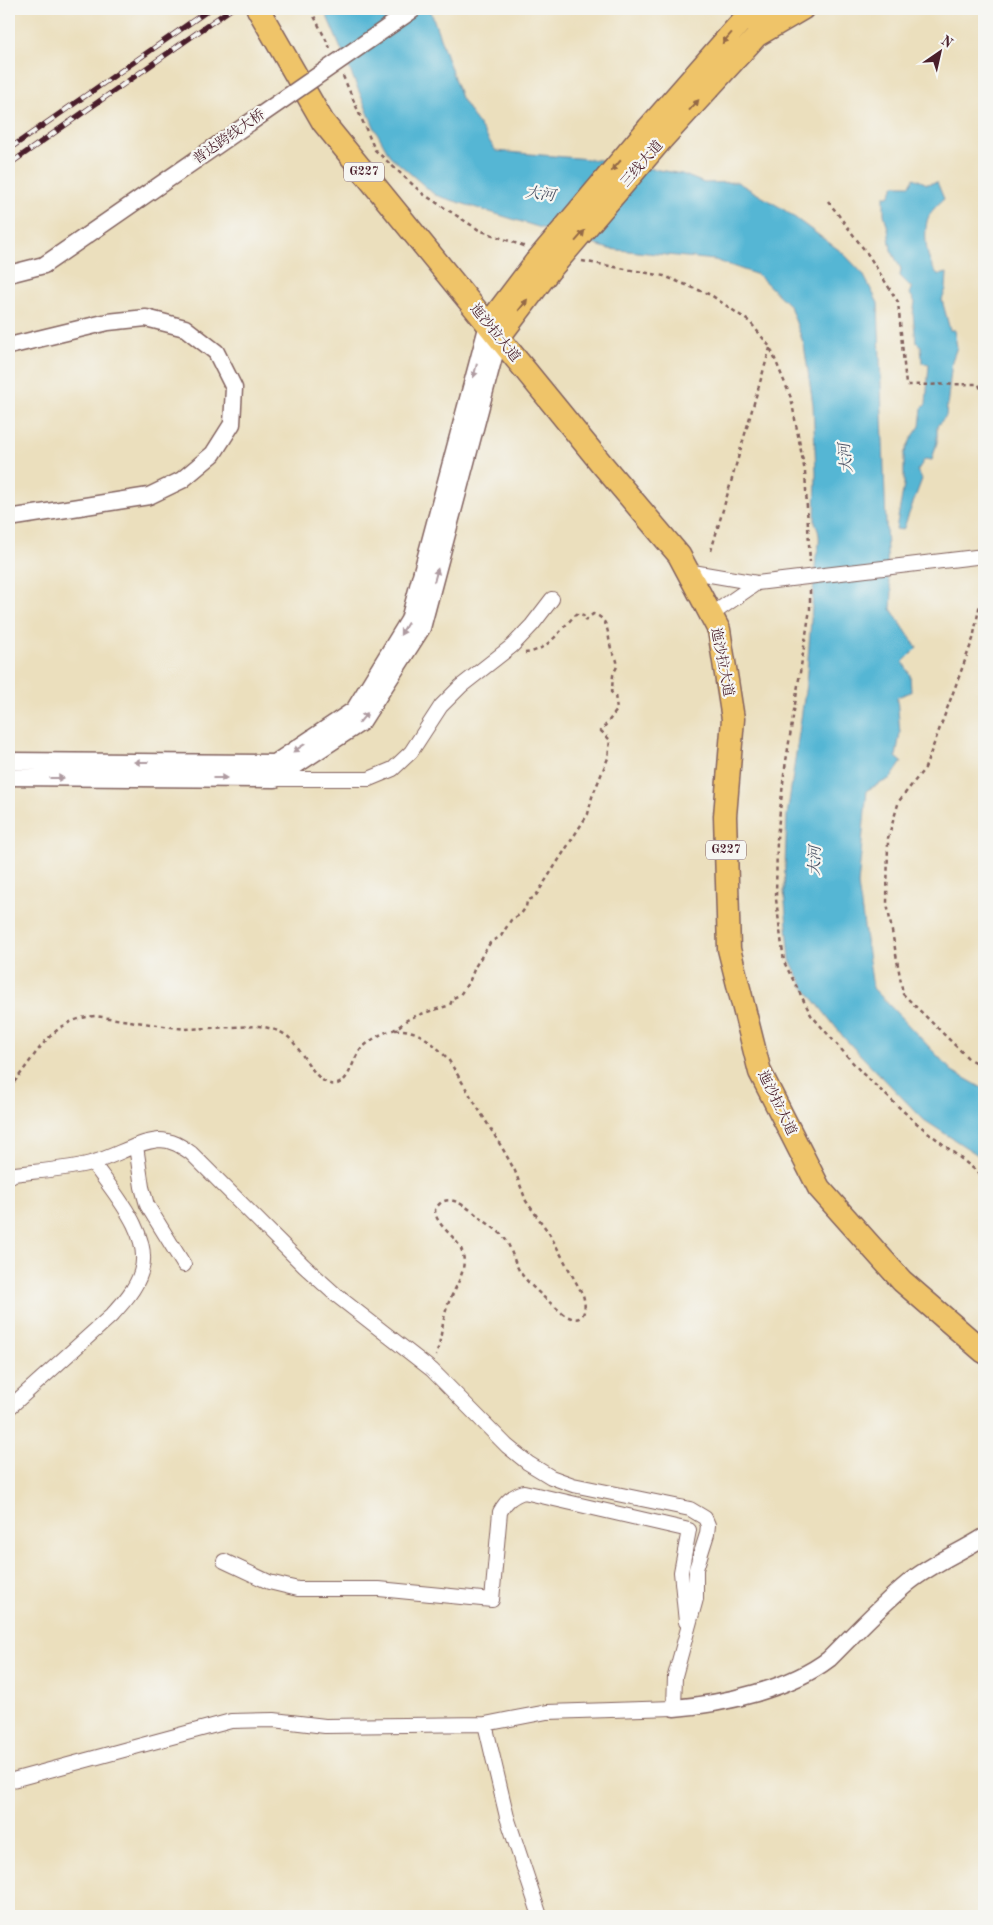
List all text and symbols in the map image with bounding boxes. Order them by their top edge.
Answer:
north arrow [916,28,966,78]
one-way arrow [721,32,733,44]
text: N [938,33,955,51]
one-way arrow [688,99,700,111]
street label: 普达跨线大桥 [190,106,267,167]
street label: 三线大道 [618,138,666,190]
one-way arrow [611,159,622,172]
road number: G227 [344,162,384,182]
water label: 大河 [524,184,559,205]
one-way arrow [574,230,585,243]
one-way arrow [518,299,529,312]
street label: 迤沙拉大道 [468,301,523,365]
one-way arrow [471,364,479,379]
water label: 大河 [836,439,856,474]
one-way arrow [432,568,440,583]
one-way arrow [399,622,409,635]
street label: 迤沙拉大道 [708,626,737,698]
one-way arrow [358,712,369,725]
one-way arrow [292,743,306,752]
one-way arrow [133,758,149,766]
one-way arrow [50,774,66,782]
one-way arrow [212,774,228,782]
road number: G227 [706,840,746,860]
water label: 大河 [806,843,824,876]
street label: 迤沙拉大道 [755,1068,800,1138]

